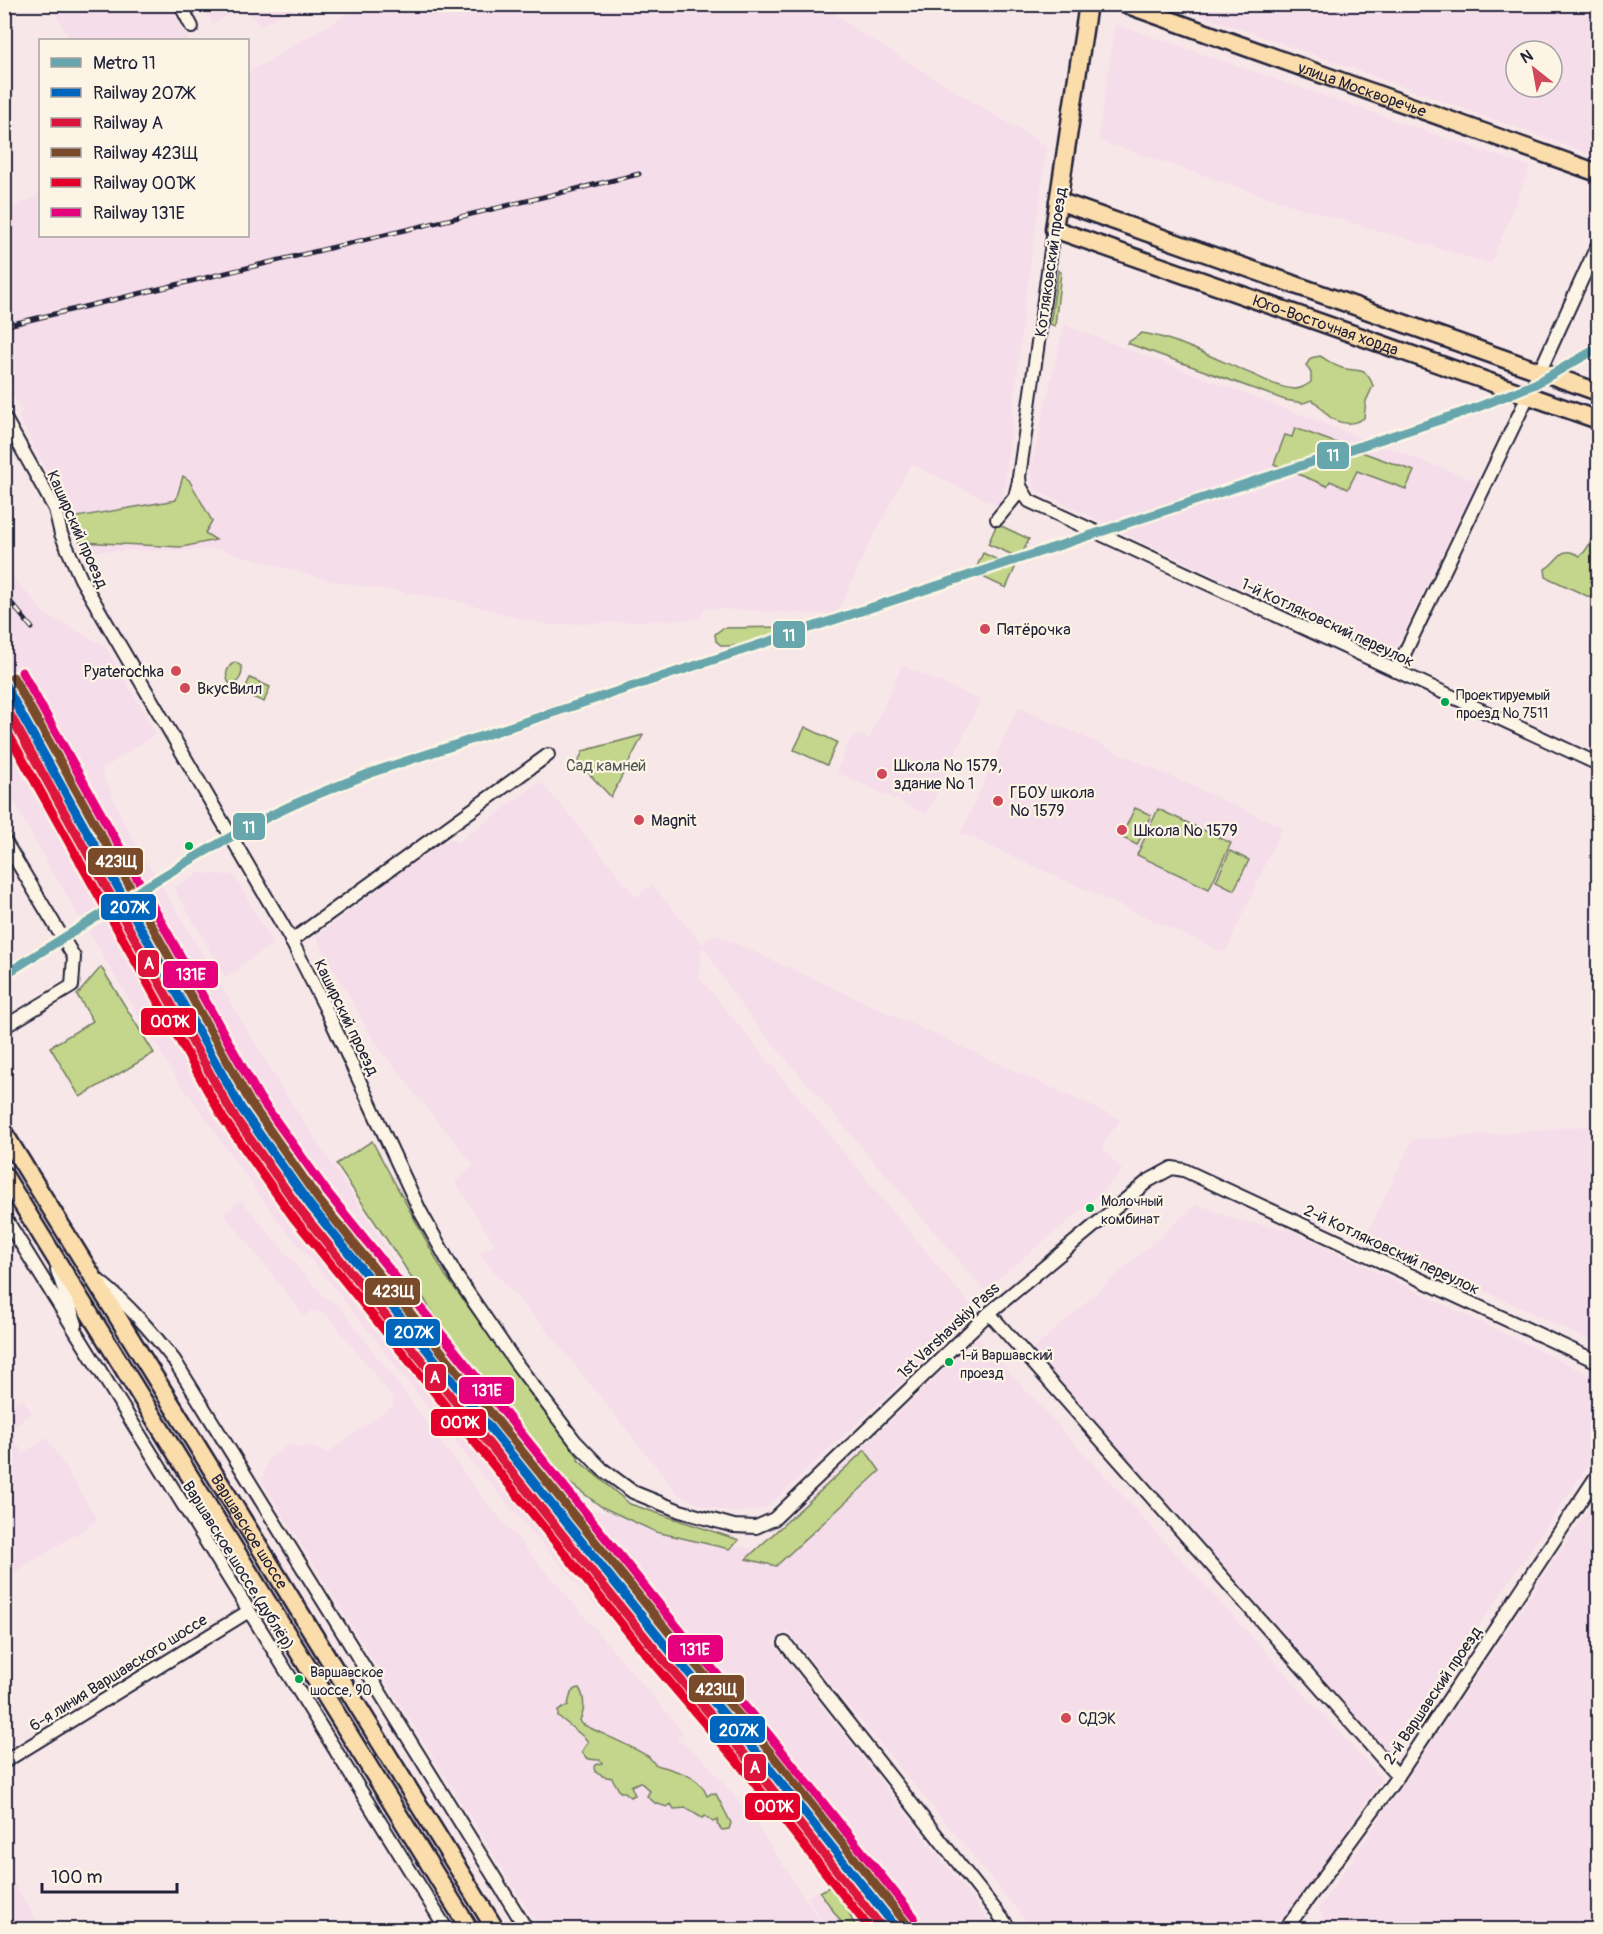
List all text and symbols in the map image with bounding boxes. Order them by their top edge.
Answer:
legend [39,39,249,237]
north arrow [1504,39,1564,99]
text: N [1517,46,1537,68]
text: Metro 11 [93,52,156,75]
street label: улица Москворечье [1294,57,1429,122]
text: Railway 207Ж [93,82,196,105]
text: Railway A [93,112,163,135]
text: Railway 423Щ [93,142,198,165]
text: Railway 001Ж [93,172,196,195]
street label: Котляковский проезд [1031,186,1071,338]
text: Railway 131Е [93,202,185,225]
street label: Юго-Восточная хорда [1251,291,1401,360]
line badge: 11 [1316,441,1350,470]
text: 11 [1327,446,1339,466]
street label: Каширский проезд [42,467,112,592]
street label: 1-й Котляковский переулок [1238,574,1417,672]
line badge: 11 [772,620,806,649]
place label: Пятёрочка [997,620,1071,640]
marker: Пятёрочка [978,622,992,636]
text: 11 [783,626,795,646]
place label: Pyaterochka [83,662,164,682]
marker: Pyaterochka [169,664,183,678]
place label: ВкусВилл [197,679,262,699]
marker: ВкусВилл [178,681,192,695]
place label: Проектируемый проезд № 7511 [1456,687,1550,722]
marker: Проектируемый проезд № 7511 [1439,696,1451,708]
park label: Сад камней [566,756,646,776]
place label: Школа № 1579, здание № 1 [894,756,1002,794]
marker: Школа № 1579, здание № 1 [875,767,889,781]
place label: ГБОУ школа № 1579 [1010,783,1095,821]
marker: ГБОУ школа № 1579 [991,794,1005,808]
place label: Magnit [651,811,697,831]
line badge: 11 [232,812,266,841]
marker: Magnit [632,813,646,827]
text: 11 [243,818,255,838]
place label: Школа № 1579 [1134,821,1238,841]
marker: Школа № 1579 [1115,823,1129,837]
unlabelled marker [183,840,195,852]
line badge: 423Щ [87,847,144,876]
text: 423Щ [96,852,137,872]
line badge: 207Ж [100,893,157,921]
text: 207Ж [110,898,150,918]
line badge: A [137,949,160,978]
text: A [144,954,155,974]
street label: Каширский проезд [309,956,383,1079]
line badge: 131Е [162,960,219,989]
text: 131Е [176,965,207,985]
line badge: 001Ж [140,1007,197,1036]
text: 001Ж [150,1012,190,1032]
place label: Молочный комбинат [1101,1193,1163,1228]
street label: 2-й Котляковский переулок [1301,1200,1483,1299]
marker: Молочный комбинат [1084,1202,1096,1214]
line badge: 423Щ [364,1277,421,1306]
street label: 1st Varshavskiy Pass [893,1278,1004,1383]
text: 423Щ [373,1282,414,1302]
line badge: 207Ж [385,1318,441,1347]
text: 207Ж [394,1323,434,1343]
place label: 1-й Варшавский проезд [960,1347,1053,1382]
marker: 1-й Варшавский проезд [943,1356,955,1368]
line badge: A [424,1363,447,1392]
text: A [430,1368,441,1388]
line badge: 131Е [458,1376,515,1405]
text: 131Е [472,1381,503,1401]
line badge: 001Ж [430,1408,487,1437]
text: 001Ж [440,1413,480,1433]
street label: Варшавское шоссе [206,1471,292,1593]
street label: Варшавское шоссе (дублёр) [178,1477,298,1654]
street label: 6-я линия Варшавского шоссе [26,1610,211,1736]
street label: 2-й Варшавский проезд [1379,1623,1487,1768]
line badge: 131Е [667,1634,724,1663]
text: 131Е [680,1640,711,1660]
place label: Варшавское шоссе, 90 [310,1664,383,1699]
marker: Варшавское шоссе, 90 [293,1673,305,1685]
line badge: 423Щ [688,1674,745,1703]
text: 423Щ [696,1680,737,1700]
place label: СДЭК [1078,1709,1116,1729]
marker: СДЭК [1059,1711,1073,1725]
line badge: 207Ж [709,1715,766,1744]
text: 207Ж [719,1721,759,1741]
line badge: A [743,1753,767,1782]
text: A [750,1758,761,1778]
line badge: 001Ж [744,1792,801,1821]
text: 001Ж [754,1797,794,1817]
scale bar [42,1856,177,1894]
text: 100 m [51,1866,103,1889]

